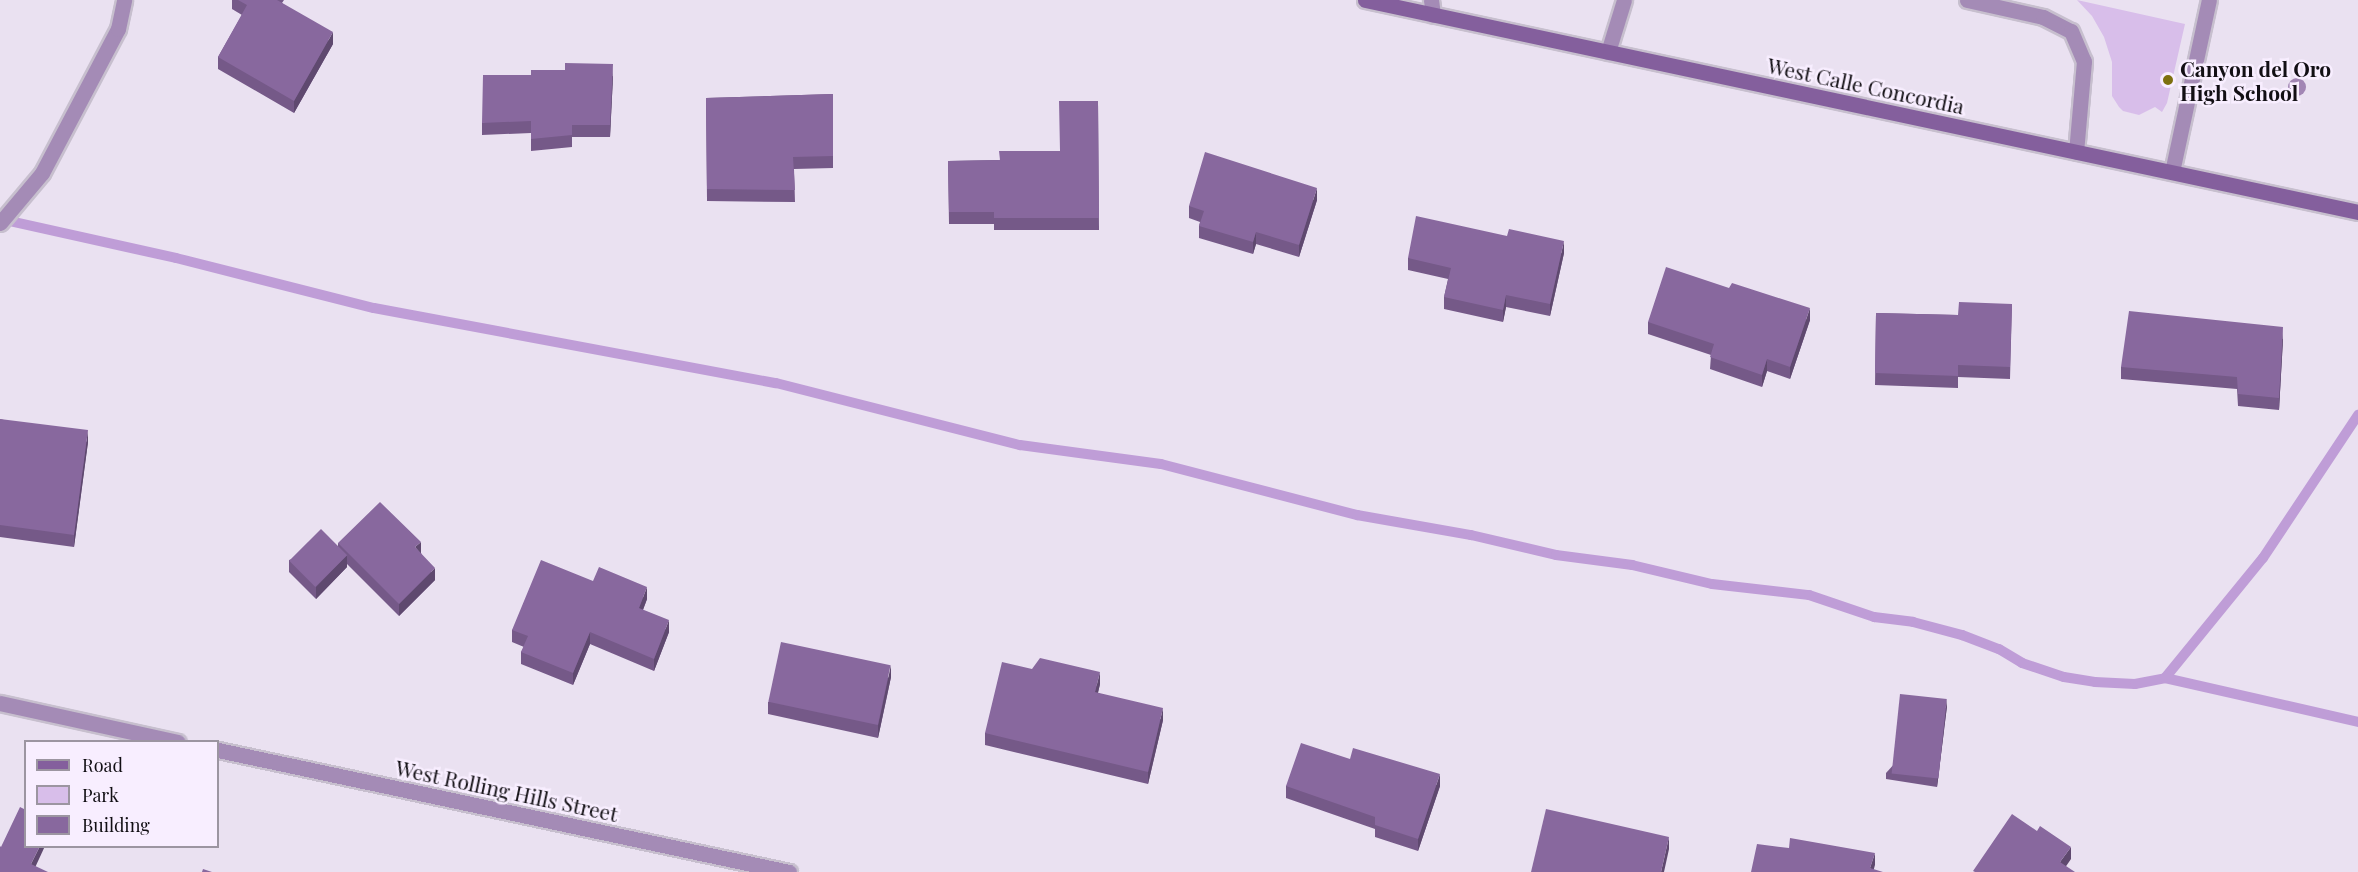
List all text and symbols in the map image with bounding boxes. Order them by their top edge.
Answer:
street label: West Calle Concordia [1765,52,1967,118]
place label: Canyon del Oro High School [2180,55,2331,105]
marker: Canyon del Oro High School [2161,73,2175,87]
legend [24,740,219,848]
text: Road [82,753,123,777]
street label: West Rolling Hills Street [393,754,621,826]
text: Park [82,783,119,807]
text: Building [82,813,150,837]

